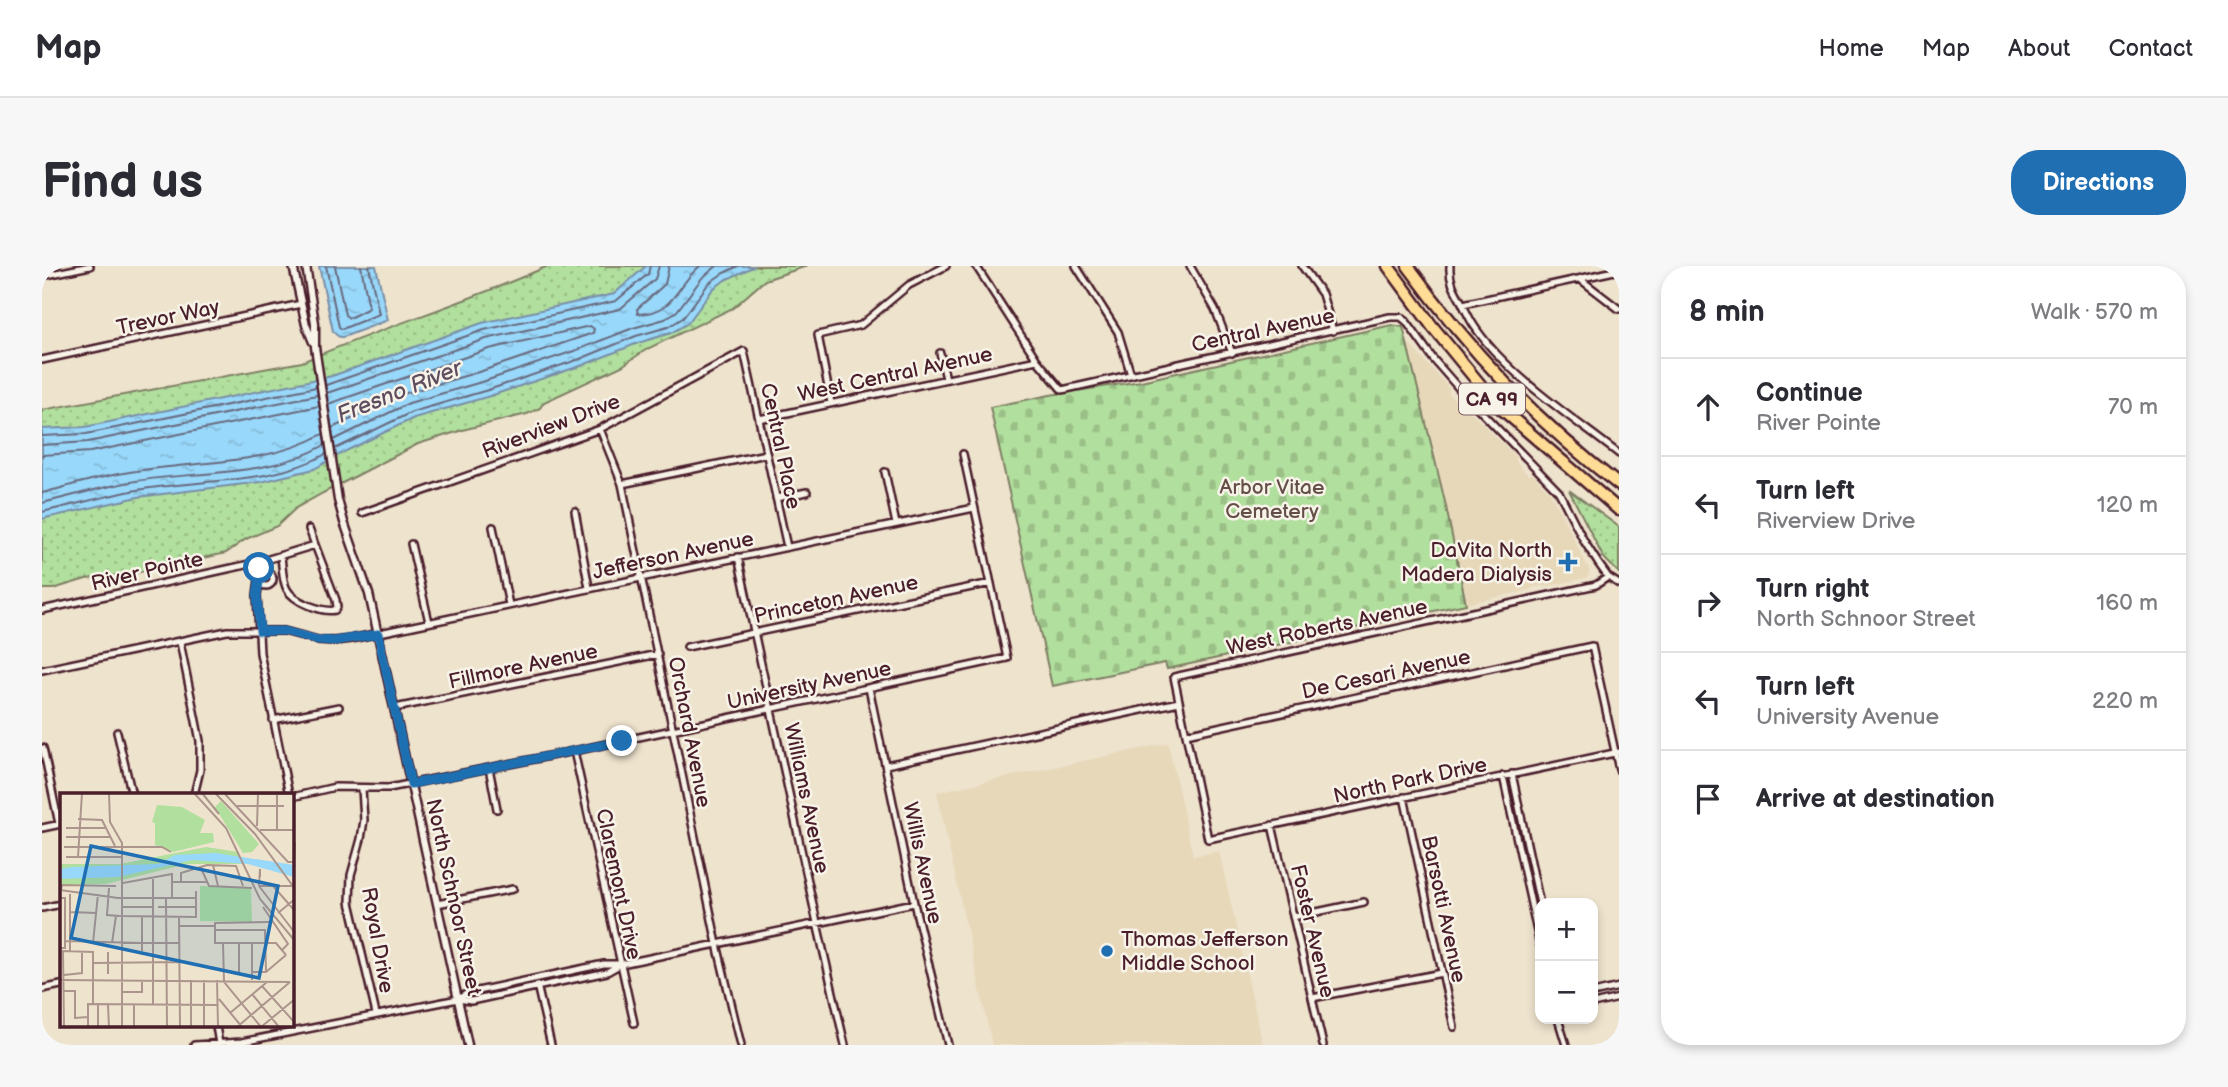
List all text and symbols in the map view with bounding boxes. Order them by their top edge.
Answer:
text: Map [35,28,101,68]
text: Home [1819,34,1884,63]
text: Map [1922,34,1970,63]
text: About [2008,34,2070,63]
text: Contact [2108,34,2193,63]
button: Directions [2011,150,2186,215]
text: Find us [42,153,203,212]
street label: Trevor Way [114,294,222,341]
text: 8 min [1689,294,1765,330]
text: Walk · 570 m [2031,298,2158,326]
street label: Central Avenue [1189,303,1337,358]
street label: West Central Avenue [795,342,995,407]
water label: Fresno River [333,354,468,430]
text: Continue [1756,378,1863,409]
street label: Central Place [755,381,806,511]
road number: CA 99 [1459,384,1525,414]
icon: ahead [1689,388,1727,426]
street label: Riverview Drive [479,389,624,464]
text: 70 m [2108,393,2158,421]
text: River Pointe [1756,409,1881,437]
park label: Arbor Vitae Cemetery [1220,475,1324,524]
text: Turn left [1756,476,1855,507]
icon: left [1689,486,1727,524]
text: 120 m [2097,491,2158,519]
text: Riverview Drive [1756,507,1915,535]
street label: Jefferson Avenue [590,526,756,585]
place label: DaVita North Madera Dialysis [1401,538,1552,587]
street label: River Pointe [89,546,205,596]
route start [243,552,274,583]
marker: DaVita North Madera Dialysis [1558,552,1578,572]
street label: Princeton Avenue [752,570,920,629]
text: Turn right [1756,574,1869,605]
icon: right [1689,584,1727,622]
text: 160 m [2096,589,2158,617]
street label: West Roberts Avenue [1224,594,1430,661]
text: North Schnoor Street [1756,605,1976,633]
street label: Fillmore Avenue [446,638,600,695]
street label: De Cesari Avenue [1300,644,1473,705]
street label: Orchard Avenue [663,655,716,810]
street label: University Avenue [725,656,894,715]
text: Turn left [1756,672,1855,703]
icon: left [1689,682,1727,720]
text: 220 m [2092,687,2158,715]
text: University Avenue [1756,703,1939,731]
street label: Williams Avenue [778,721,835,876]
route end [606,725,637,756]
street label: North Park Drive [1331,752,1489,809]
icon: arrive [1689,780,1727,818]
text: Arrive at destination [1756,784,1995,815]
inset map [60,793,294,1028]
street label: North Schnoor Street [420,796,487,998]
street label: Willis Avenue [897,800,948,926]
street label: Claremont Drive [590,806,647,962]
street label: Barsotti Avenue [1416,833,1471,985]
street label: Foster Avenue [1285,862,1340,1000]
street label: Royal Drive [356,885,399,995]
map controls [1535,898,1598,1024]
button: + [1535,898,1598,961]
place label: Thomas Jefferson Middle School [1121,927,1289,976]
marker: Thomas Jefferson Middle School [1099,943,1115,959]
button: − [1535,961,1598,1024]

